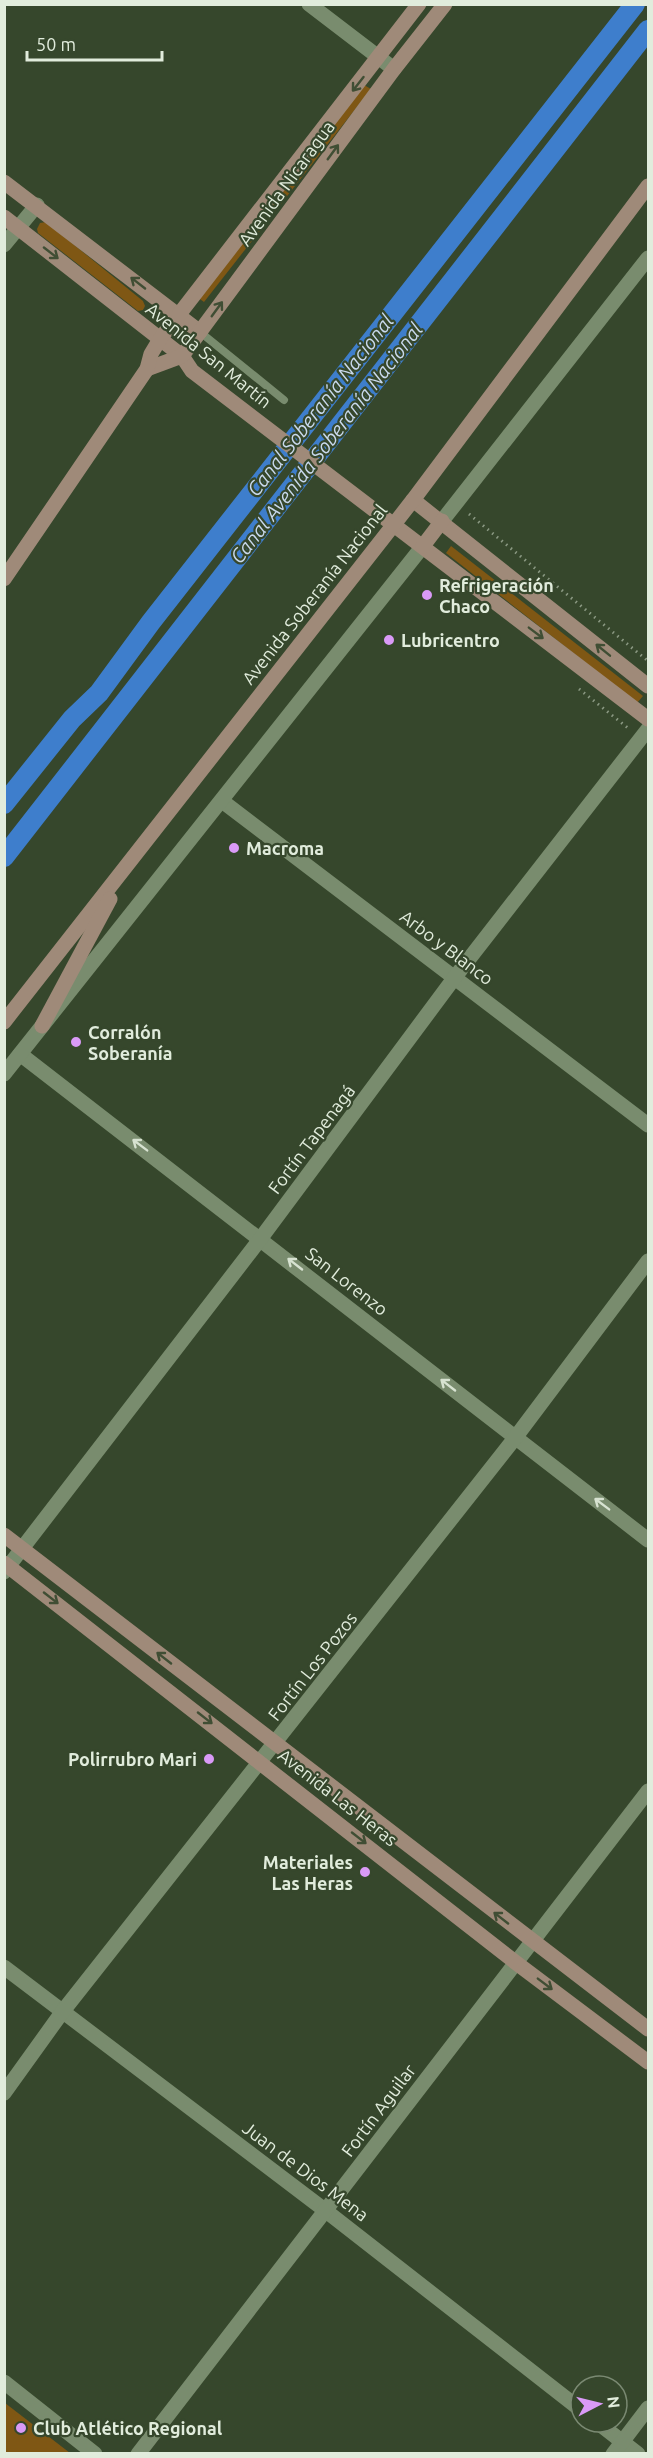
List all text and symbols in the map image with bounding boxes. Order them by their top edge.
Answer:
scale bar [27,24,162,62]
text: 50 m [36,34,76,54]
one-way arrow [351,76,364,92]
street label: Avenida Nicaragua [234,117,338,249]
one-way arrow [327,145,339,161]
one-way arrow [42,247,58,260]
one-way arrow [130,277,146,290]
street label: Avenida San Martín [142,298,276,412]
one-way arrow [211,302,223,318]
water label: Canal Soberanía Nacional [242,309,398,500]
water label: Canal Avenida Soberanía Nacional [225,318,427,568]
street label: Avenida Soberanía Nacional [238,500,391,688]
place label: Refrigeración Chaco [439,575,554,616]
marker: Refrigeración Chaco [420,588,434,602]
one-way arrow [528,626,544,639]
place label: Lubricentro [401,630,500,650]
marker: Lubricentro [382,633,396,647]
one-way arrow [595,643,611,656]
place label: Macroma [246,838,324,858]
marker: Macroma [227,841,241,855]
street label: Arbo y Blanco [397,906,497,988]
place label: Corralón Soberanía [88,1022,173,1063]
marker: Corralón Soberanía [69,1035,83,1049]
street label: Fortín Tapenagá [264,1081,358,1197]
one-way arrow [132,1139,148,1152]
street label: San Lorenzo [302,1243,392,1319]
one-way arrow [287,1258,303,1271]
one-way arrow [440,1379,456,1392]
one-way arrow [594,1498,610,1511]
one-way arrow [43,1592,59,1605]
street label: Fortín Los Pozos [264,1608,361,1724]
one-way arrow [156,1651,172,1664]
one-way arrow [197,1711,213,1724]
street label: Avenida Las Heras [275,1744,402,1850]
place label: Polirrubro Mari [68,1749,197,1769]
marker: Polirrubro Mari [202,1752,216,1766]
one-way arrow [350,1832,366,1845]
place label: Materiales Las Heras [263,1852,353,1893]
marker: Materiales Las Heras [358,1865,372,1879]
one-way arrow [494,1911,510,1924]
one-way arrow [537,1978,553,1991]
street label: Fortín Aguilar [337,2060,419,2160]
street label: Juan de Dios Mena [239,2117,373,2225]
north arrow [569,2374,629,2434]
text: N [604,2395,624,2409]
place label: Club Atlético Regional [33,2418,223,2438]
marker: Club Atlético Regional [14,2421,28,2435]

